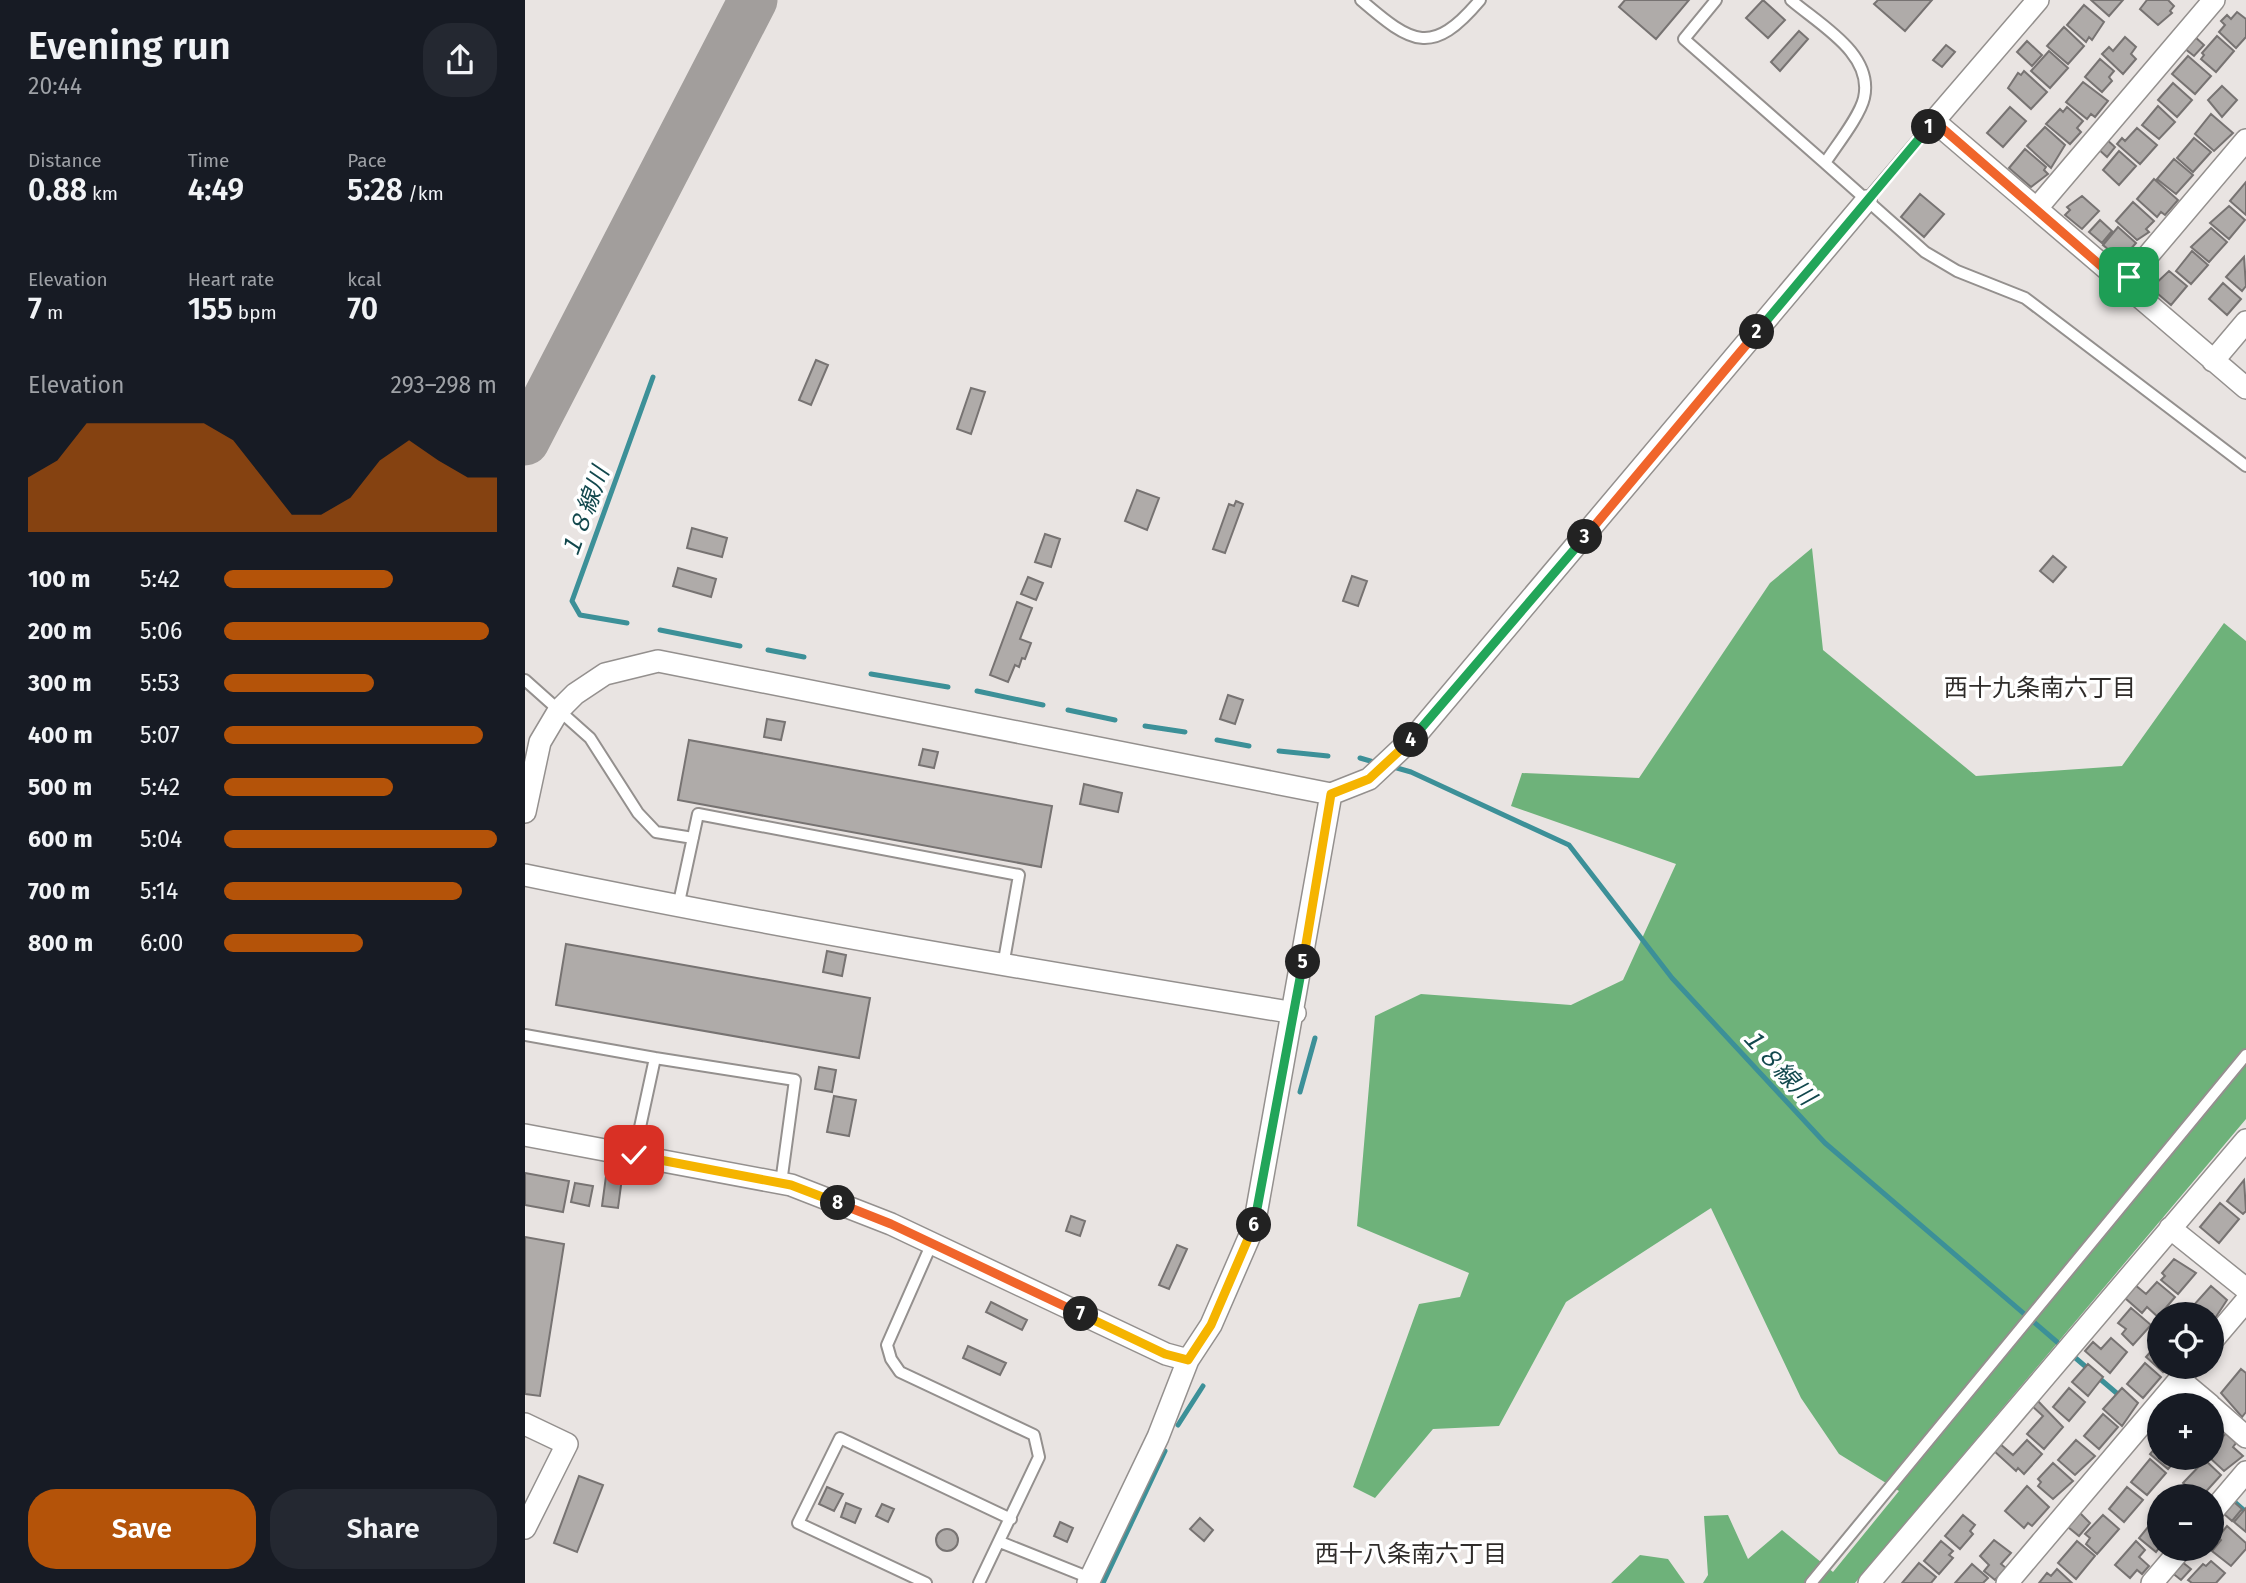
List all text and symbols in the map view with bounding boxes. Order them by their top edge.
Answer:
text: Evening run [28,23,231,69]
button: share [423,23,497,97]
text: 20:44 [28,72,82,100]
pin: 1 [1911,110,1947,144]
text: 1 [1924,115,1933,138]
text: Distance [28,149,102,172]
text: Time [188,149,229,172]
text: Pace [347,149,387,172]
text: 0.88 [28,172,87,208]
text: 4:49 [188,172,244,208]
text: 5:28 [347,172,403,208]
text: km [87,182,118,205]
text: /km [403,182,444,205]
pin [2099,247,2159,307]
icon: arrive [2110,258,2148,296]
text: Elevation [28,268,108,291]
text: Heart rate [188,268,274,291]
text: kcal [347,268,382,291]
text: 7 [28,291,42,327]
text: 155 [188,291,233,327]
text: 70 [347,291,378,327]
text: m [42,301,63,324]
text: bpm [233,301,277,324]
pin: 2 [1739,314,1775,350]
text: 2 [1752,320,1761,343]
text: Elevation [28,371,124,399]
text: 293–298 m [390,371,497,399]
water label: １８線川 [555,460,616,563]
pin: 3 [1567,520,1603,554]
text: 3 [1580,525,1589,548]
text: 100 m [28,565,90,593]
text: 5:42 [140,565,180,593]
text: 200 m [28,617,92,645]
text: 5:06 [140,617,182,645]
text: 300 m [28,669,92,697]
text: 5:53 [140,669,180,697]
district label: 西十九条南六丁目 [1944,674,2136,702]
text: 400 m [28,721,93,749]
text: 5:07 [140,721,180,749]
pin: 4 [1393,722,1428,758]
text: 4 [1405,728,1416,751]
text: 500 m [28,773,92,801]
text: 5:42 [140,773,180,801]
text: 600 m [28,825,93,853]
text: 5:04 [140,825,182,853]
text: 700 m [28,877,90,905]
text: 5:14 [140,877,178,905]
text: 800 m [28,929,93,957]
text: 6:00 [140,929,183,957]
pin: 5 [1285,944,1321,979]
text: 5 [1297,950,1308,973]
water label: １８線川 [1735,1021,1823,1113]
pin [604,1125,664,1185]
icon: check [615,1136,653,1174]
pin: 8 [821,1186,855,1220]
text: 8 [832,1191,843,1214]
pin: 6 [1237,1208,1271,1242]
text: 6 [1248,1213,1259,1236]
pin: 7 [1063,1296,1099,1332]
text: 7 [1076,1302,1085,1325]
map controls [2147,1302,2224,1561]
button: locate [2147,1302,2224,1379]
button: + [2147,1393,2224,1470]
button: − [2147,1484,2224,1561]
button: Save [28,1489,256,1569]
button: Share [270,1489,497,1569]
district label: 西十八条南六丁目 [1315,1540,1507,1568]

